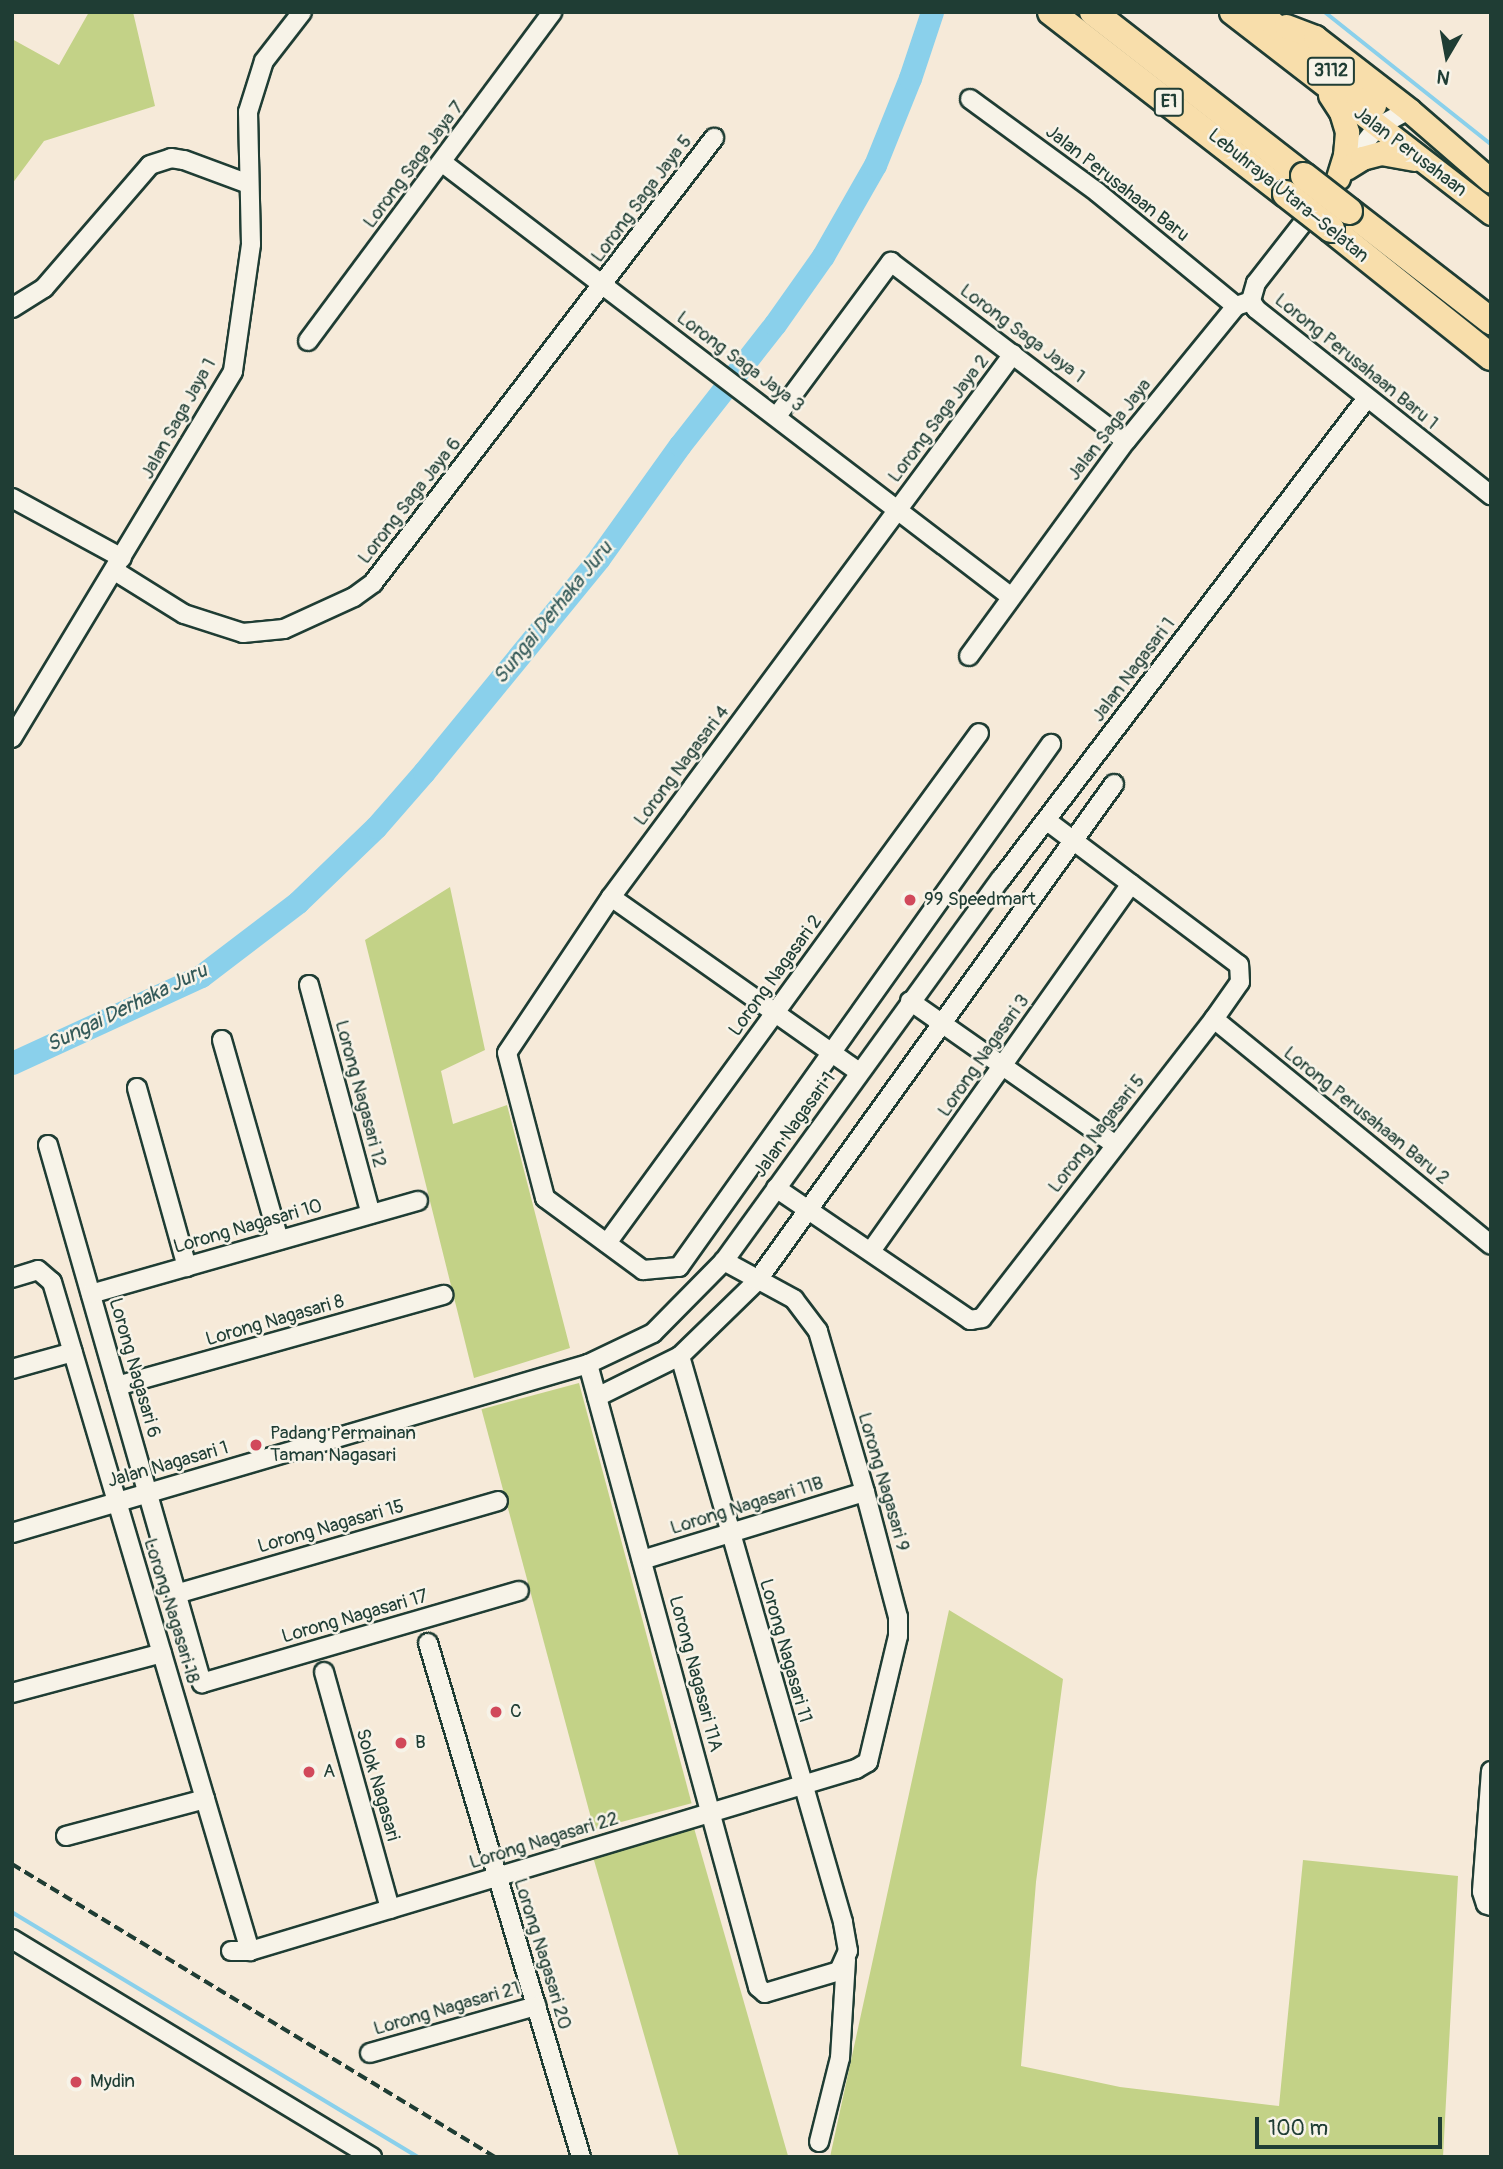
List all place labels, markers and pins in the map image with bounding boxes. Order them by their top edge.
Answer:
place label: 99 Speedmart [924,889,1036,911]
marker: 99 Speedmart [902,892,918,908]
place label: Padang Permainan Taman Nagasari [270,1423,416,1467]
marker: Padang Permainan Taman Nagasari [248,1437,264,1453]
place label: C [510,1701,522,1723]
marker: C [488,1704,504,1720]
place label: B [415,1732,426,1754]
marker: B [393,1735,409,1751]
place label: A [323,1761,335,1783]
marker: A [301,1764,317,1780]
place label: Mydin [90,2071,135,2093]
marker: Mydin [68,2074,84,2090]

